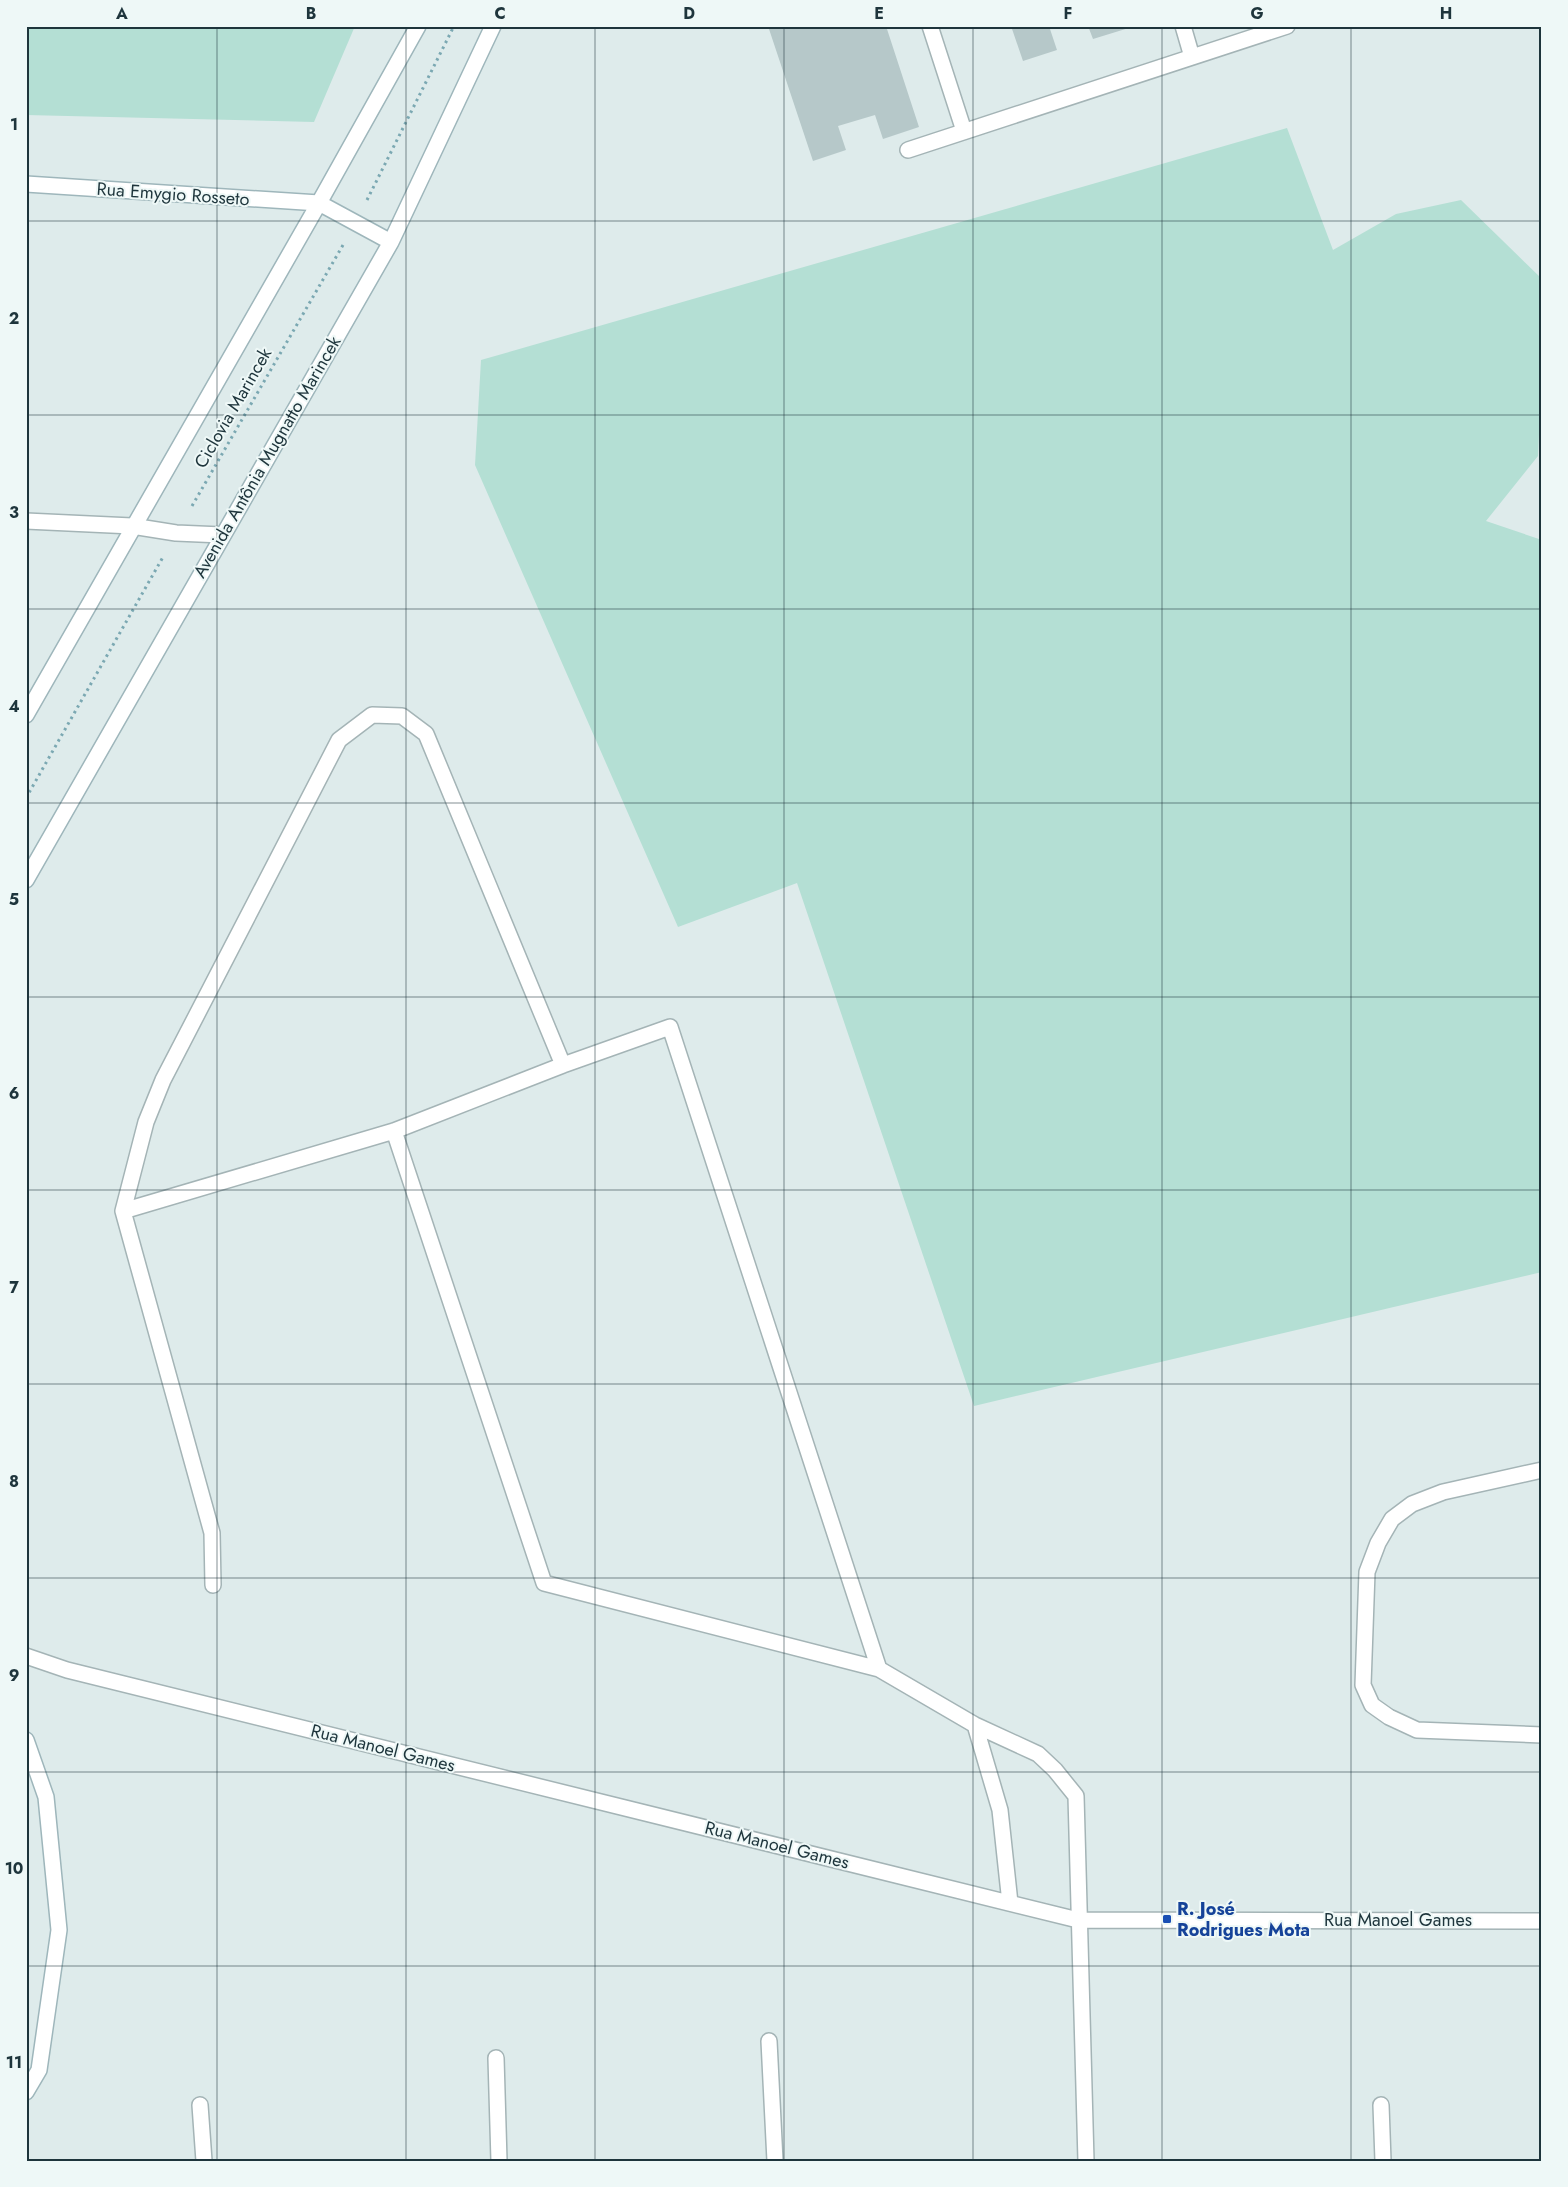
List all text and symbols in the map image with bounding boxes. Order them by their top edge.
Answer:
text: A [115,2,128,25]
text: B [306,2,316,25]
text: C [494,2,506,25]
text: D [683,2,695,25]
text: E [874,2,884,25]
text: F [1064,2,1072,25]
text: G [1250,2,1264,25]
text: H [1440,2,1452,25]
text: 1 [10,113,18,136]
street label: Rua Emygio Rosseto [96,176,250,212]
text: 2 [9,307,19,330]
street label: Avenida Antônia Mugnatto Marincek [187,331,347,583]
street label: Ciclovia Marincek [188,343,278,473]
text: 3 [9,501,19,524]
text: 4 [8,695,20,718]
text: 5 [9,888,19,911]
text: 6 [9,1082,19,1105]
text: 7 [9,1276,19,1299]
text: 8 [9,1470,19,1493]
text: 9 [9,1664,19,1687]
street label: Rua Manoel Games [308,1717,458,1779]
street label: Rua Manoel Games [702,1814,852,1876]
text: 10 [5,1857,23,1880]
place label: R. José Rodrigues Mota [1177,1896,1310,1943]
street label: Rua Manoel Games [1324,1907,1472,1933]
marker: R. José Rodrigues Mota [1161,1913,1173,1925]
text: 11 [6,2051,22,2074]

